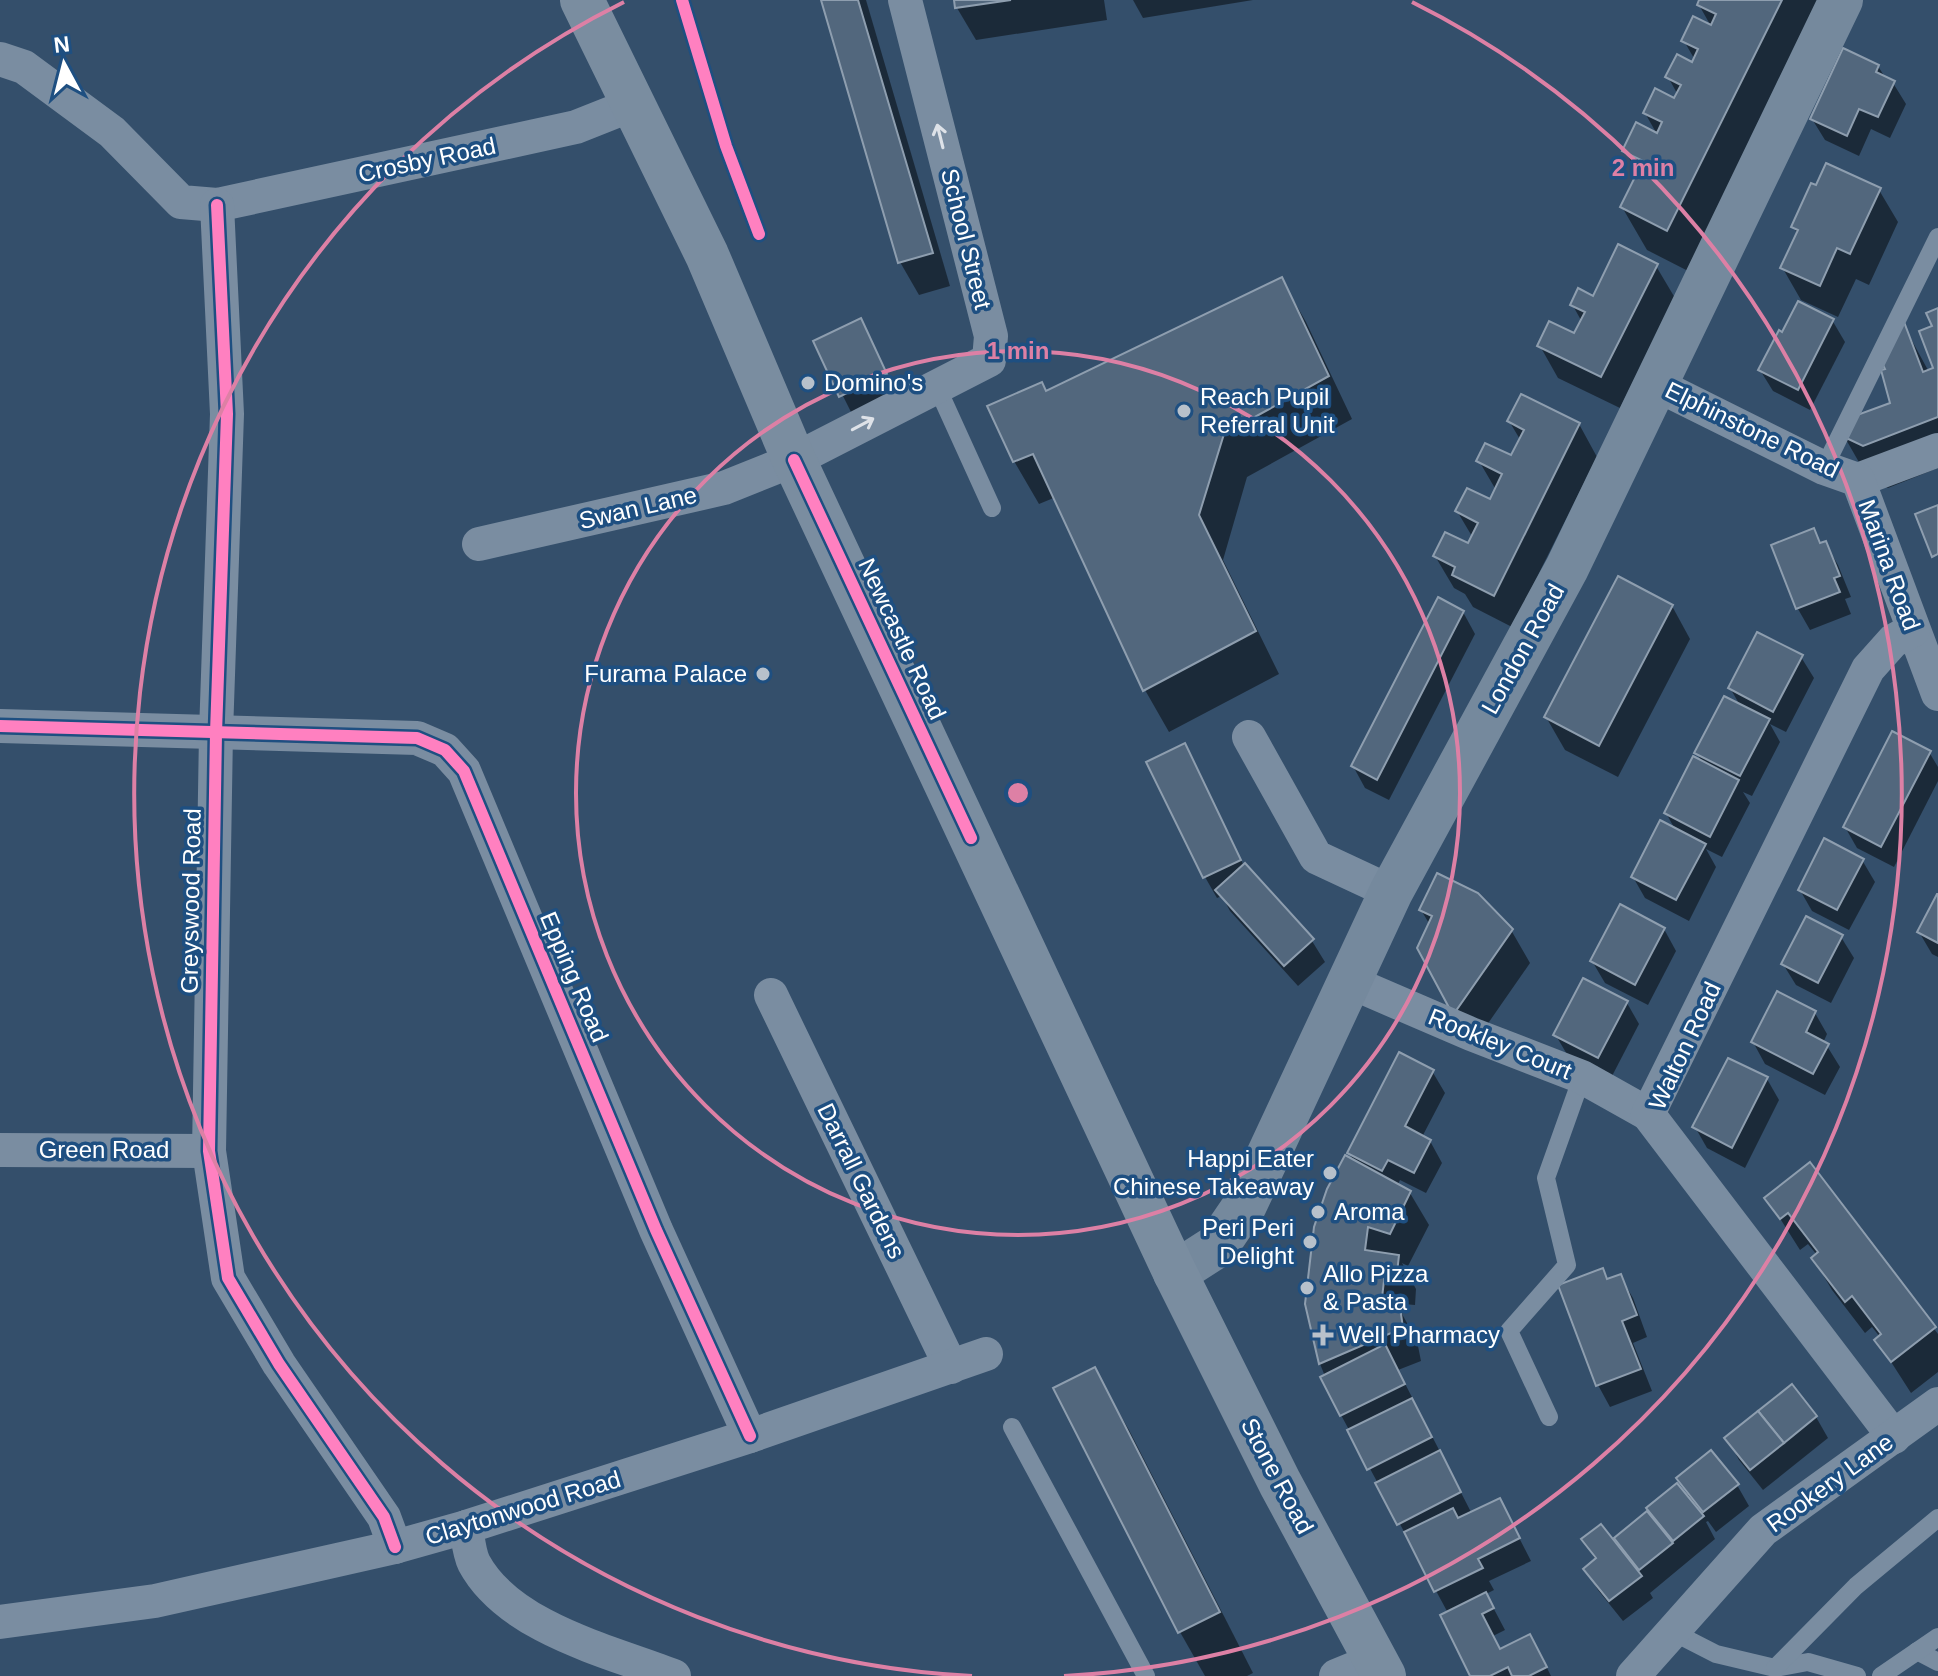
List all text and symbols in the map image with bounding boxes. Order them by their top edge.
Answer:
north arrow [24,24,104,104]
text: N [52,31,71,58]
one-way arrow [931,123,946,149]
street label: Crosby Road [356,132,498,187]
text: 2 min [1612,154,1674,181]
street label: School Street [936,166,997,312]
text: 1 min [987,337,1049,364]
place label: Domino's [824,369,923,396]
marker: Domino's [799,374,817,392]
street label: Elphinstone Road [1661,376,1843,483]
place label: Reach Pupil Referral Unit [1200,383,1335,438]
marker: Reach Pupil Referral Unit [1175,402,1193,420]
one-way arrow [850,415,874,431]
street label: Swan Lane [576,481,699,534]
street label: Marina Road [1853,496,1926,634]
street label: Newcastle Road [853,554,952,724]
street label: London Road [1476,579,1569,718]
place label: Furama Palace [584,660,747,687]
marker: Furama Palace [754,665,772,683]
centre of rings [1004,779,1032,807]
street label: Greyswood Road [175,808,206,994]
street label: Epping Road [535,908,614,1046]
street label: Walton Road [1643,978,1726,1114]
street label: Rookley Court [1425,1003,1576,1085]
street label: Darrall Gardens [812,1099,911,1263]
street label: Green Road [39,1136,169,1163]
place label: Happi Eater Chinese Takeaway [1113,1145,1314,1200]
marker: Happi Eater Chinese Takeaway [1321,1164,1339,1182]
place label: Aroma [1334,1198,1405,1225]
marker: Aroma [1309,1203,1327,1221]
place label: Peri Peri Delight [1202,1214,1294,1269]
marker: Peri Peri Delight [1301,1233,1319,1251]
place label: Allo Pizza & Pasta [1323,1260,1429,1315]
marker: Allo Pizza & Pasta [1298,1279,1316,1297]
place label: Well Pharmacy [1339,1321,1500,1348]
marker: Well Pharmacy [1314,1326,1332,1344]
street label: Stone Road [1236,1413,1319,1538]
street label: Rookery Lane [1761,1428,1898,1537]
street label: Claytonwood Road [422,1465,624,1550]

